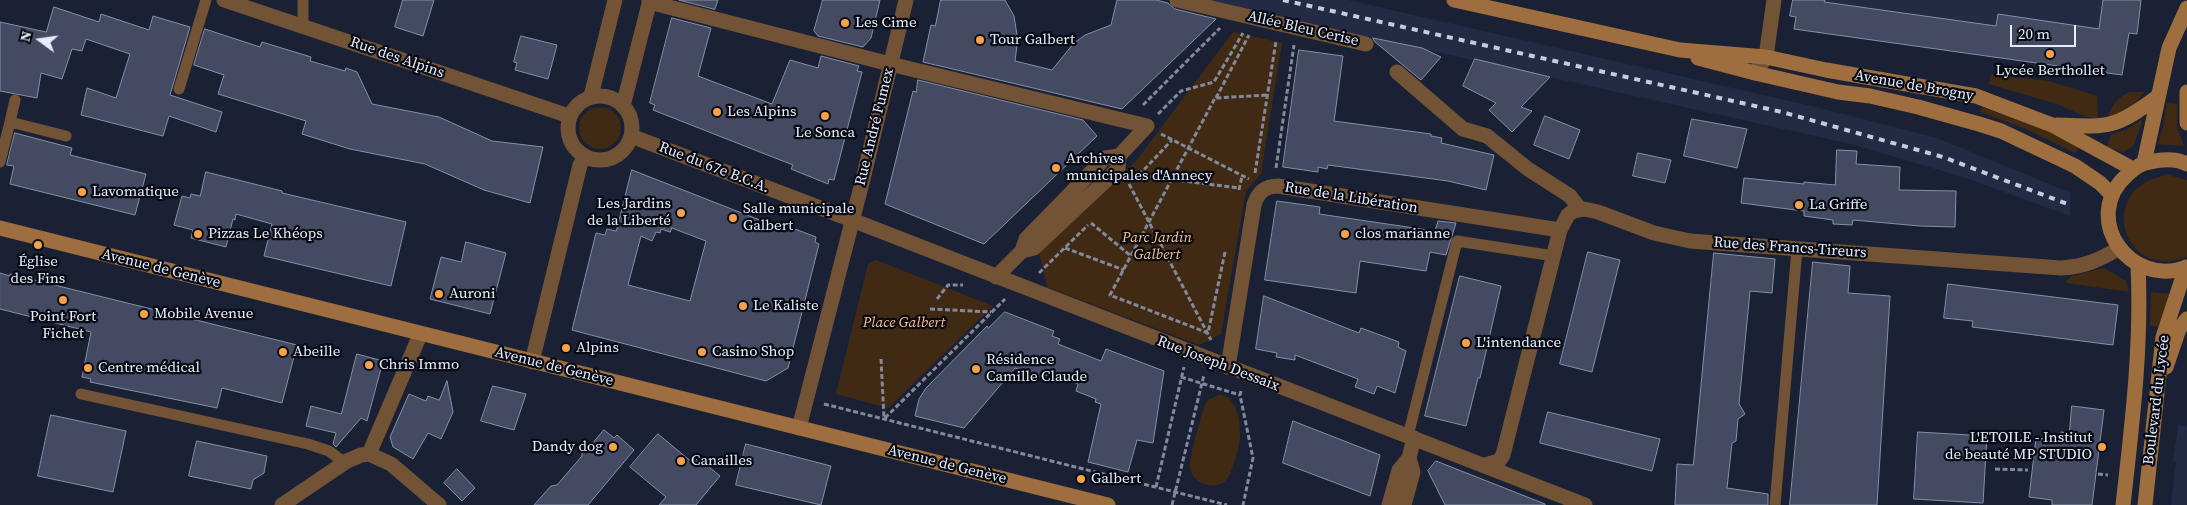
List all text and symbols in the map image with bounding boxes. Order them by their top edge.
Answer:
street label: Allée Bleu Cerise [1246,7,1360,51]
place label: Les Cime [855,14,917,32]
north arrow [15,15,65,65]
scale bar [2012,15,2078,47]
marker: Les Cime [839,17,851,29]
text: 20 m [2018,23,2050,44]
text: N [15,29,36,44]
place label: Tour Galbert [990,31,1075,49]
street label: Rue des Alpins [348,33,446,83]
marker: Tour Galbert [974,34,986,46]
marker: Lycée Berthollet [2044,48,2056,60]
place label: Lycée Berthollet [1995,62,2105,80]
street label: Rue André Fumex [852,66,898,188]
street label: Avenue de Brogny [1853,67,1975,105]
place label: Les Alpins [727,103,797,121]
marker: Les Alpins [711,106,723,118]
marker: Le Sonca [819,110,831,122]
place label: Le Sonca [795,124,855,142]
street label: Rue du 67e B.C.A. [656,139,772,197]
place label: Archives municipales d'Annecy [1066,150,1212,185]
marker: Archives municipales d'Annecy [1050,162,1062,174]
street label: Rue de la Libération [1283,179,1419,217]
place label: Lavomatique [92,183,179,201]
marker: Lavomatique [76,186,88,198]
place label: Les Jardins de la Liberté [587,195,671,230]
place label: La Griffe [1809,196,1867,214]
marker: La Griffe [1793,199,1805,211]
place label: Salle municipale Galbert [743,200,854,235]
marker: Les Jardins de la Liberté [675,207,687,219]
marker: Salle municipale Galbert [727,212,739,224]
place label: Pizzas Le Khéops [208,225,323,243]
place label: clos marianne [1355,225,1450,243]
marker: Pizzas Le Khéops [192,228,204,240]
marker: clos marianne [1339,228,1351,240]
park label: Parc Jardin Galbert [1122,229,1192,264]
street label: Rue des Francs-Tireurs [1713,234,1867,262]
marker: Église des Fins [32,239,44,251]
street label: Avenue de Genève [100,246,222,292]
place label: Église des Fins [11,253,65,288]
place label: Auroni [449,285,495,303]
marker: Auroni [433,288,445,300]
marker: Point Fort Fichet [57,294,69,306]
place label: Le Kaliste [753,297,819,315]
marker: Le Kaliste [737,300,749,312]
place label: Mobile Avenue [154,305,253,323]
place label: Point Fort Fichet [30,308,96,343]
marker: Mobile Avenue [138,308,150,320]
park label: Place Galbert [863,314,945,332]
street label: Rue Joseph Dessaix [1154,332,1282,396]
place label: L'intendance [1476,334,1561,352]
street label: Boulevard du Lycée [2140,334,2174,466]
marker: L'intendance [1460,337,1472,349]
place label: Alpins [576,339,619,357]
marker: Alpins [560,342,572,354]
place label: Abeille [293,343,340,361]
place label: Casino Shop [712,343,794,361]
street label: Avenue de Genève [493,344,615,390]
marker: Abeille [277,346,289,358]
marker: Casino Shop [696,346,708,358]
place label: Résidence Camille Claude [986,351,1087,386]
place label: Chris Immo [379,356,459,374]
place label: Centre médical [98,359,200,377]
marker: Chris Immo [363,359,375,371]
marker: Centre médical [82,362,94,374]
marker: Résidence Camille Claude [970,363,982,375]
place label: L'ETOILE - Institut de beauté MP STUDIO [1945,429,2092,464]
place label: Dandy dog [532,438,603,456]
marker: Dandy dog [607,441,619,453]
marker: L'ETOILE - Institut de beauté MP STUDIO [2096,441,2108,453]
street label: Avenue de Genève [886,442,1008,488]
place label: Canailles [691,452,752,470]
marker: Canailles [675,455,687,467]
place label: Galbert [1091,470,1141,488]
marker: Galbert [1075,473,1087,485]

